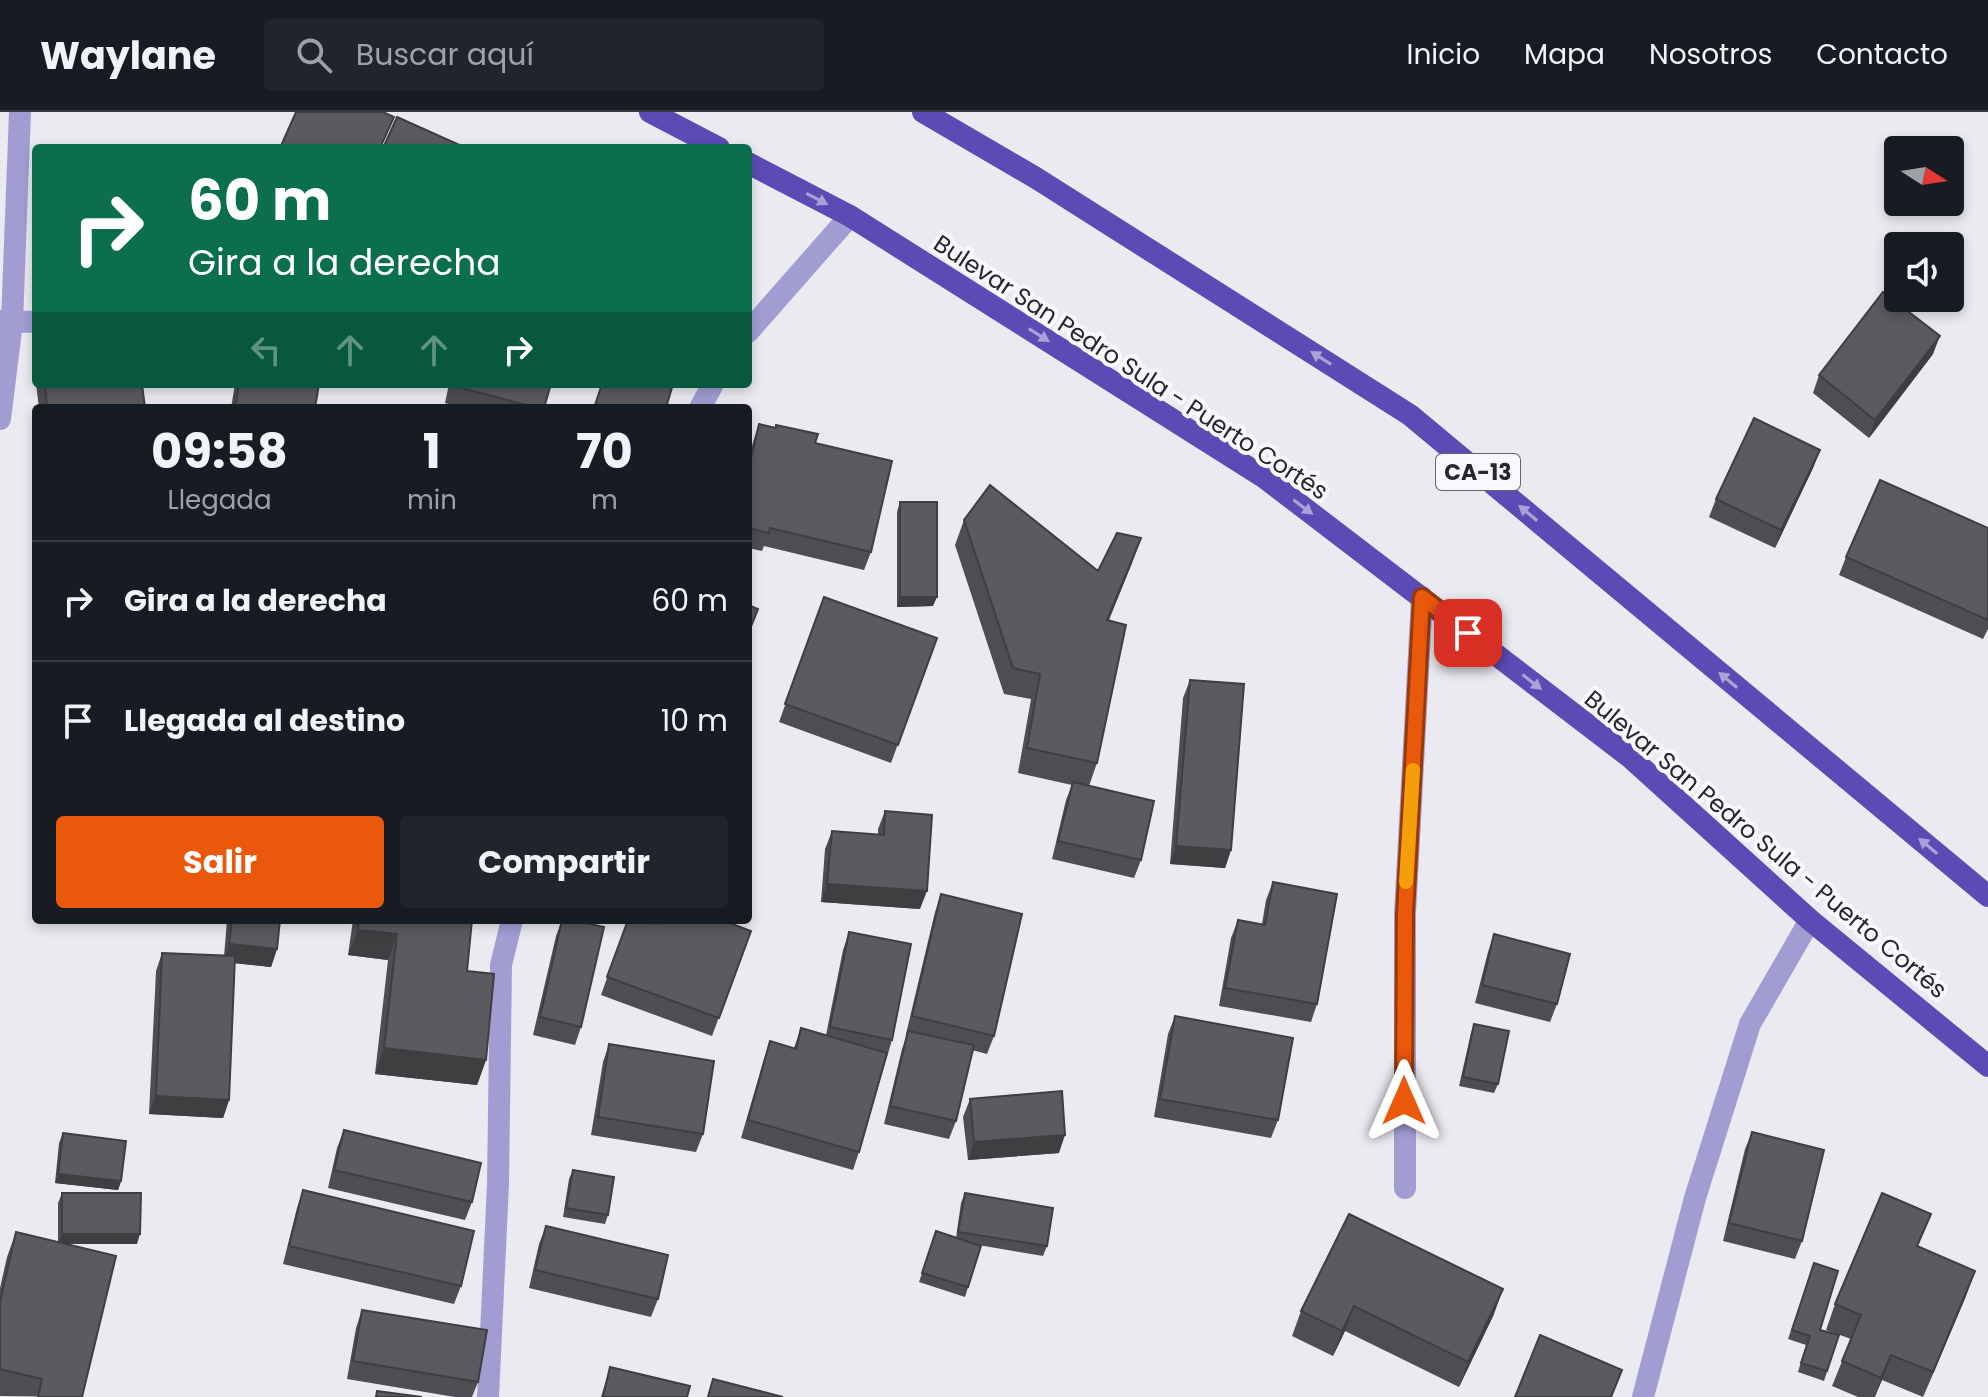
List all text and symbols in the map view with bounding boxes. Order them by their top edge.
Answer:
search box [264,19,824,91]
text: Waylane [40,29,216,82]
icon: search [292,33,336,77]
text: Buscar aquí [356,33,534,76]
text: Inicio [1407,35,1480,74]
text: Mapa [1524,35,1605,74]
text: Nosotros [1649,35,1772,74]
text: Contacto [1816,35,1948,74]
north arrow [1884,136,1964,216]
map controls [1884,136,1964,312]
text: 60 m [188,161,331,240]
icon: right [56,176,160,280]
one-way arrow [806,193,829,206]
street label: Bulevar San Pedro Sula - Puerto Cortés [927,227,1335,507]
button: sound [1884,232,1964,312]
text: Gira a la derecha [188,237,501,288]
icon: left [244,328,288,372]
icon: ahead [328,328,372,372]
icon: ahead [412,328,456,372]
icon: right [496,328,540,372]
one-way arrow [1028,328,1049,343]
one-way arrow [1310,351,1331,366]
text: 09:58 [151,418,288,485]
text: 1 [423,418,441,485]
text: 70 [576,418,633,485]
road number: CA-13 [1436,454,1520,490]
text: Llegada [167,482,272,518]
text: min [407,482,457,518]
text: m [591,482,618,518]
one-way arrow [1293,499,1314,515]
one-way arrow [1519,505,1539,522]
icon: right [56,579,100,623]
text: Gira a la derecha [124,579,387,622]
text: 60 m [651,579,728,622]
pin [1434,599,1502,667]
icon: arrive [1446,611,1490,655]
one-way arrow [1718,672,1738,689]
one-way arrow [1522,674,1543,690]
street label: Bulevar San Pedro Sula - Puerto Cortés [1578,682,1954,1006]
icon: arrive [56,699,100,743]
text: Llegada al destino [124,699,405,742]
text: 10 m [661,699,728,742]
button: Salir [56,816,384,908]
button: Compartir [400,816,728,908]
one-way arrow [1918,838,1938,855]
position arrow [1362,1059,1446,1143]

